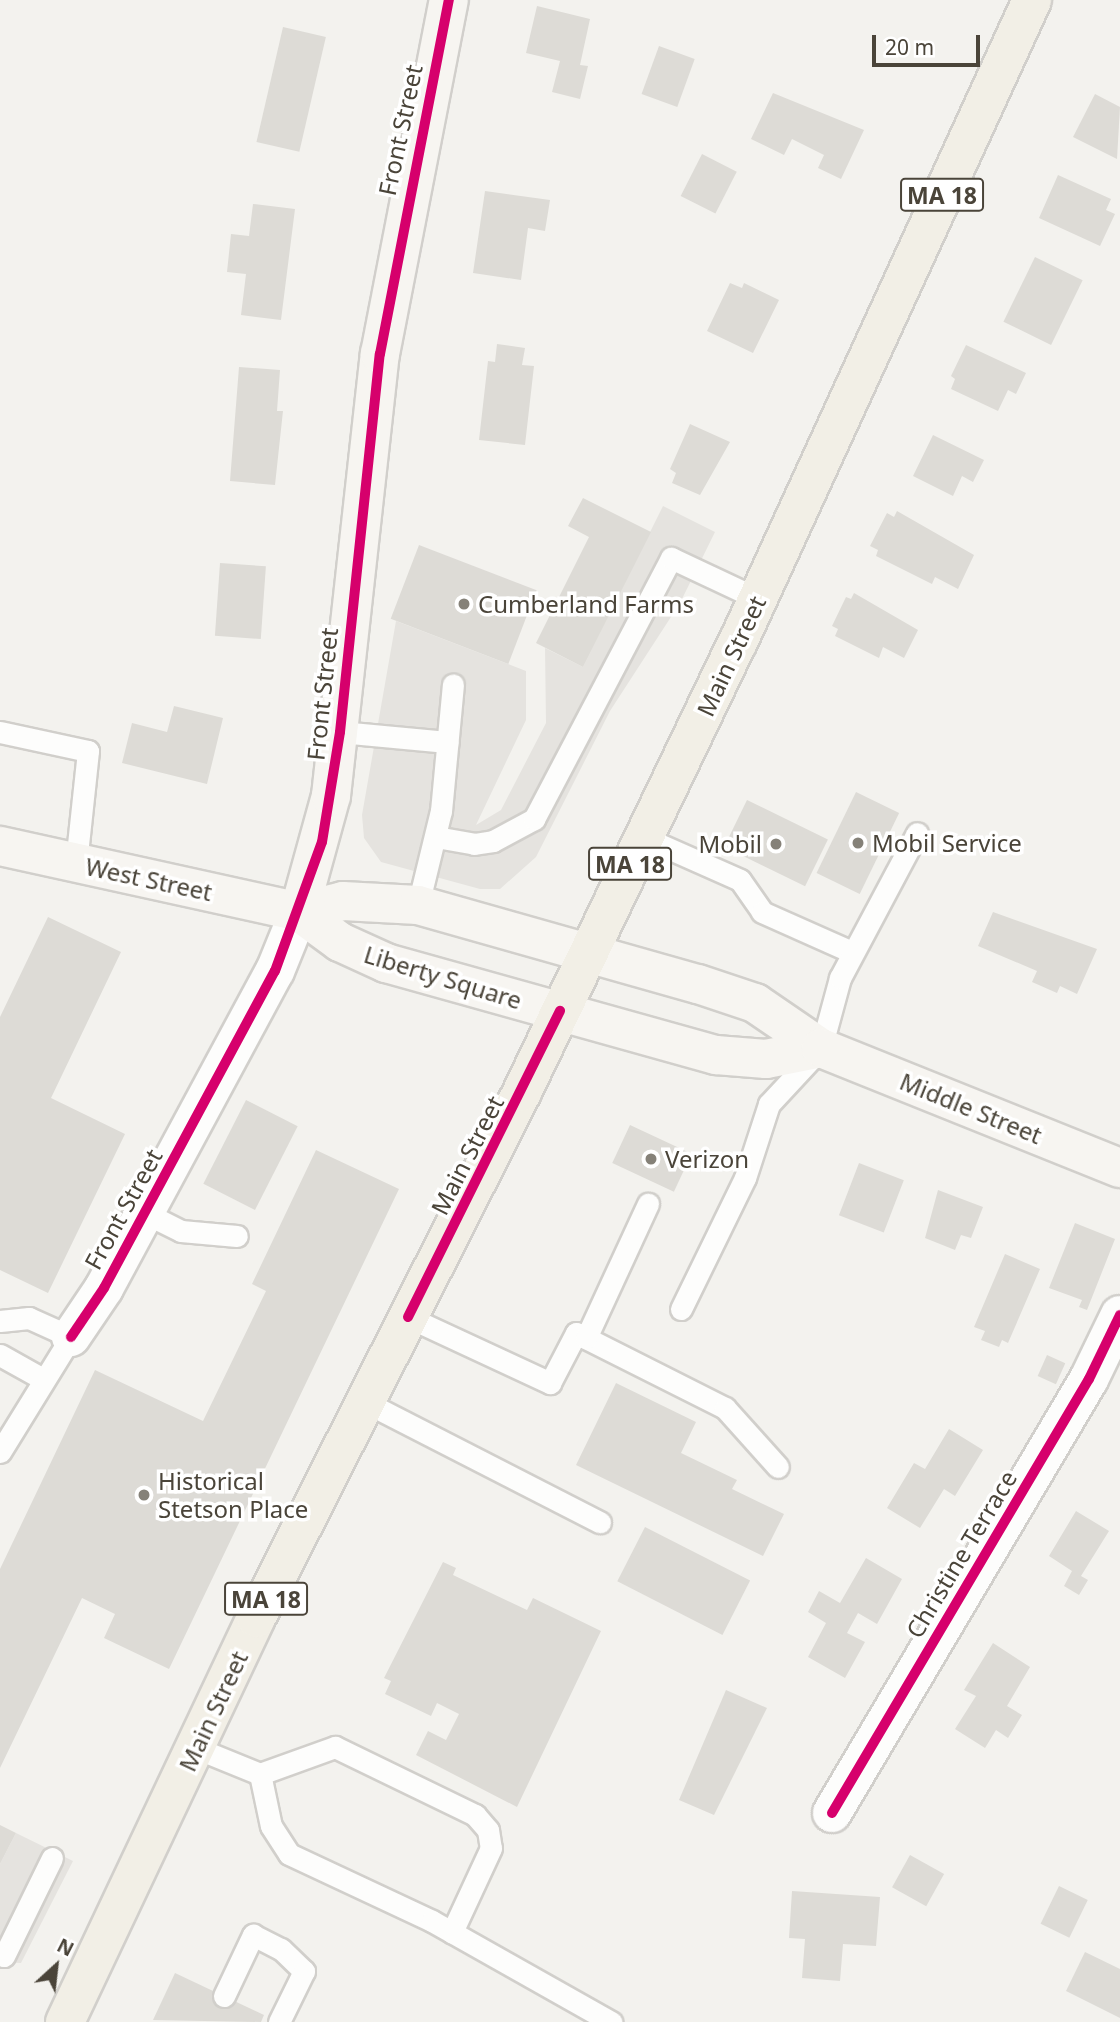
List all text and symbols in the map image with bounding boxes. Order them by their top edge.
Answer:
scale bar [875,21,984,65]
text: 20 m [885,33,934,61]
street label: Front Street [372,62,428,198]
road number: MA 18 [900,176,984,214]
place label: Cumberland Farms [478,590,694,618]
street label: Main Street [691,591,771,721]
marker: Cumberland Farms [456,596,472,612]
street label: Front Street [301,626,343,762]
place label: Mobil Service [872,829,1022,857]
place label: Mobil [699,830,762,858]
marker: Mobil Service [850,835,866,851]
marker: Mobil [768,836,784,852]
road number: MA 18 [588,844,672,884]
street label: West Street [83,852,215,906]
street label: Liberty Square [361,939,525,1015]
street label: Middle Street [896,1066,1046,1150]
street label: Main Street [425,1091,509,1219]
street label: Front Street [78,1144,168,1274]
place label: Verizon [665,1145,749,1173]
marker: Verizon [643,1151,659,1167]
street label: Christine Terrace [900,1465,1022,1643]
place label: Historical Stetson Place [158,1467,308,1523]
marker: Historical Stetson Place [136,1487,152,1503]
road number: MA 18 [224,1580,308,1618]
street label: Main Street [173,1646,253,1776]
north arrow [21,1931,91,2001]
text: N [53,1932,78,1962]

